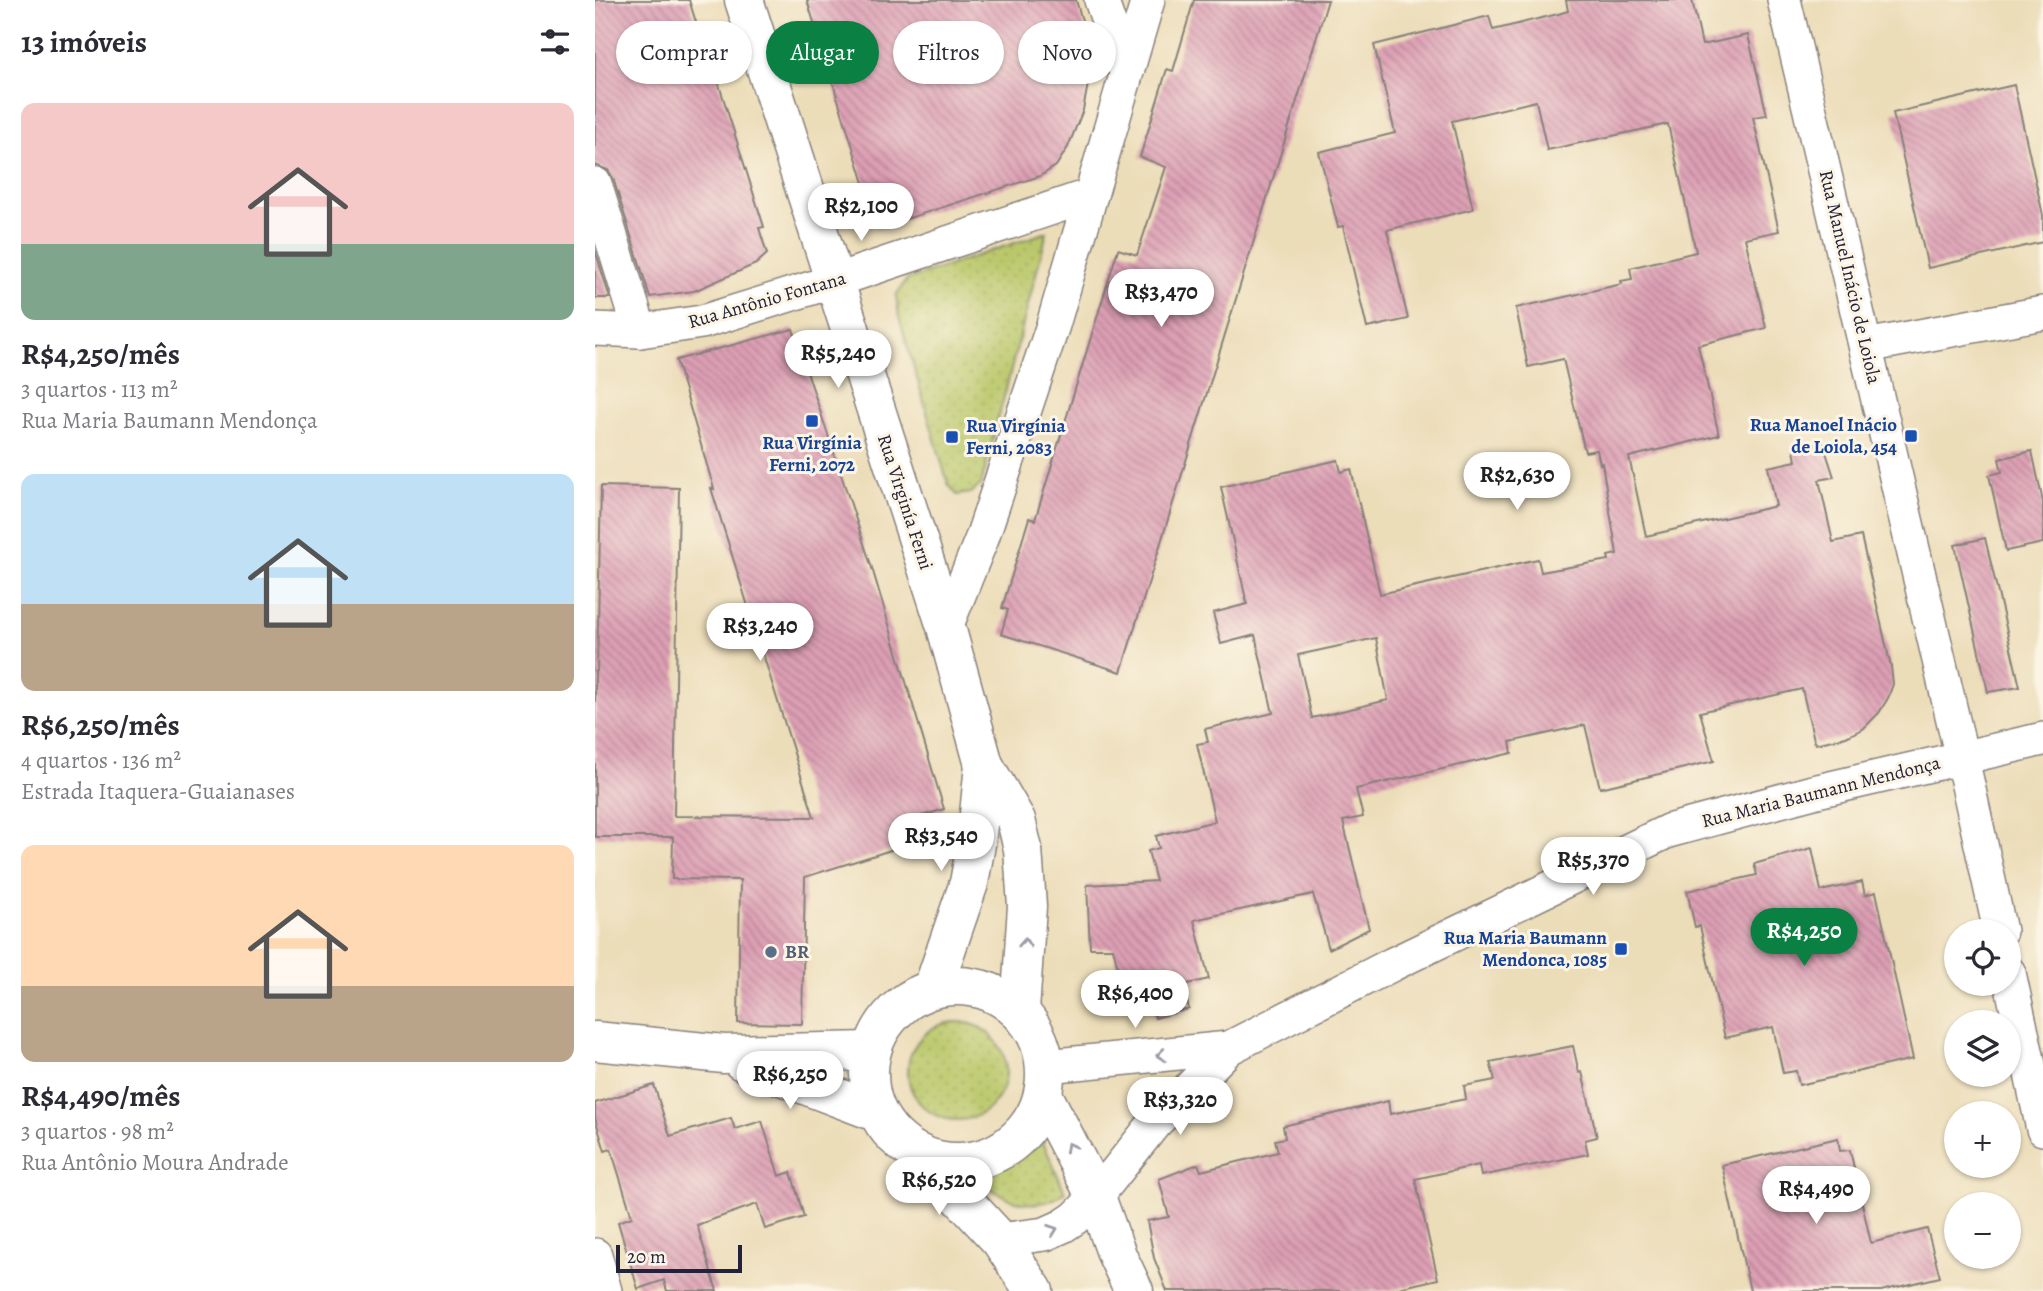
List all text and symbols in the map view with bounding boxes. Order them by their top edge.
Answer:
chip: Comprar [616,21,752,84]
chip: Alugar [766,21,879,84]
chip: Filtros [893,21,1004,84]
chip: Novo [1018,21,1116,84]
text: 13 imóveis [21,22,147,62]
icon: filters [536,23,574,61]
icon: home [235,149,361,275]
street label: Rua Manuel Inácio de Loiola [1813,168,1887,387]
pin: R$2,100 [796,184,926,243]
text: R$2,100 [824,190,898,221]
street label: Rua Antônio Fontana [685,265,849,335]
pin: R$3,470 [1096,270,1226,329]
text: R$3,470 [1124,276,1198,307]
pin: R$5,240 [773,330,903,390]
text: R$4,250/mês [21,334,180,374]
text: R$5,240 [801,337,875,368]
text: 3 quartos · 113 m² [21,374,177,405]
text: Rua Maria Baumann Mendonça [21,405,318,436]
place label: Rua Manoel Inácio de Loiola, 454 [1750,412,1897,460]
marker: Rua Virgínia Ferni, 2072 [804,413,820,429]
place label: Rua Virgínia Ferni, 2083 [966,413,1066,461]
marker: Rua Manoel Inácio de Loiola, 454 [1903,428,1919,444]
marker: Rua Virgínia Ferni, 2083 [944,429,960,445]
place label: Rua Virgínia Ferni, 2072 [762,430,863,478]
street label: Rua Virginía Ferni [871,431,939,573]
pin: R$2,630 [1452,452,1582,512]
text: R$2,630 [1480,459,1554,490]
icon: home [235,520,361,646]
pin: R$3,240 [695,604,825,663]
text: R$3,240 [722,610,798,641]
text: R$6,250/mês [21,705,180,745]
text: 4 quartos · 136 m² [21,745,181,776]
street label: Rua Maria Baumann Mendonça [1699,750,1943,834]
text: Estrada Itaquera-Guaianases [21,776,295,807]
pin: R$3,540 [876,814,1006,873]
text: R$3,540 [904,820,978,851]
pin: R$5,370 [1528,838,1658,897]
text: R$5,370 [1557,844,1629,875]
icon: home [235,891,361,1017]
pin: R$4,250 [1739,908,1869,968]
text: R$4,250 [1767,915,1841,946]
map controls [1944,919,2021,1269]
button: locate [1944,919,2021,996]
place label: Rua Maria Baumann Mendonca, 1085 [1444,925,1607,973]
one-way arrow [1017,937,1032,948]
place label: BR [785,939,810,965]
marker: Rua Maria Baumann Mendonca, 1085 [1613,941,1629,957]
marker: BR [763,944,779,960]
pin: R$6,400 [1070,970,1200,1030]
text: R$6,400 [1097,977,1173,1008]
button: layers [1944,1010,2021,1087]
one-way arrow [1155,1047,1167,1062]
pin: R$6,250 [725,1052,855,1111]
text: R$6,250 [753,1058,827,1089]
text: R$4,490/mês [21,1076,181,1116]
pin: R$3,320 [1115,1078,1245,1137]
text: R$3,320 [1143,1084,1217,1115]
button: + [1944,1101,2021,1178]
text: 3 quartos · 98 m² [21,1116,174,1147]
one-way arrow [1065,1142,1078,1154]
text: Rua Antônio Moura Andrade [21,1147,288,1178]
pin: R$6,520 [874,1158,1004,1217]
text: R$6,520 [902,1164,976,1195]
pin: R$4,490 [1751,1166,1881,1226]
text: R$4,490 [1778,1173,1854,1204]
button: − [1944,1192,2021,1269]
one-way arrow [1047,1224,1059,1238]
scale bar [616,1242,742,1274]
text: 20 m [627,1244,666,1270]

